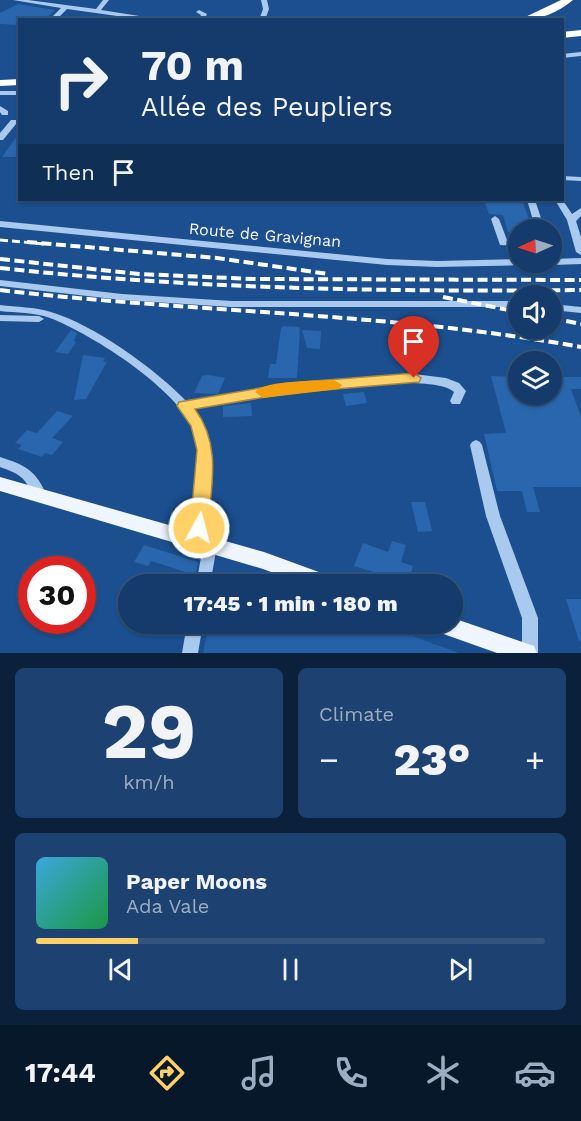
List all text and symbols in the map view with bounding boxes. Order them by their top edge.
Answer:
text: 70 m [141,41,244,90]
icon: right [42,42,120,120]
text: Allée des Peupliers [141,91,393,123]
icon: arrive [107,156,140,189]
text: Then [42,160,95,185]
street label: Route de Gravignan [188,219,342,251]
north arrow [508,219,562,273]
map controls [508,219,562,405]
button: sound [508,285,562,339]
pin [388,316,439,378]
icon: arrive [397,325,430,358]
button: layers [508,351,562,405]
position arrow [167,496,231,560]
speed limit sign: 30 [18,556,96,634]
text: 17:45 · 1 min · 180 m [183,591,398,616]
text: 29 [102,685,196,777]
text: Climate [319,702,394,726]
text: 23° [394,733,470,786]
text: − [319,740,339,779]
text: + [525,740,545,779]
text: km/h [123,770,175,794]
text: Paper Moons [126,869,267,894]
text: Ada Vale [126,894,209,918]
icon: previous [104,953,137,986]
icon: pause [274,953,307,986]
icon: next [444,953,477,986]
icon: directions [146,1052,188,1094]
icon: music [238,1052,280,1094]
icon: phone [330,1052,372,1094]
icon: climate [422,1052,464,1094]
icon: car [514,1052,556,1094]
text: 17:44 [25,1057,96,1089]

